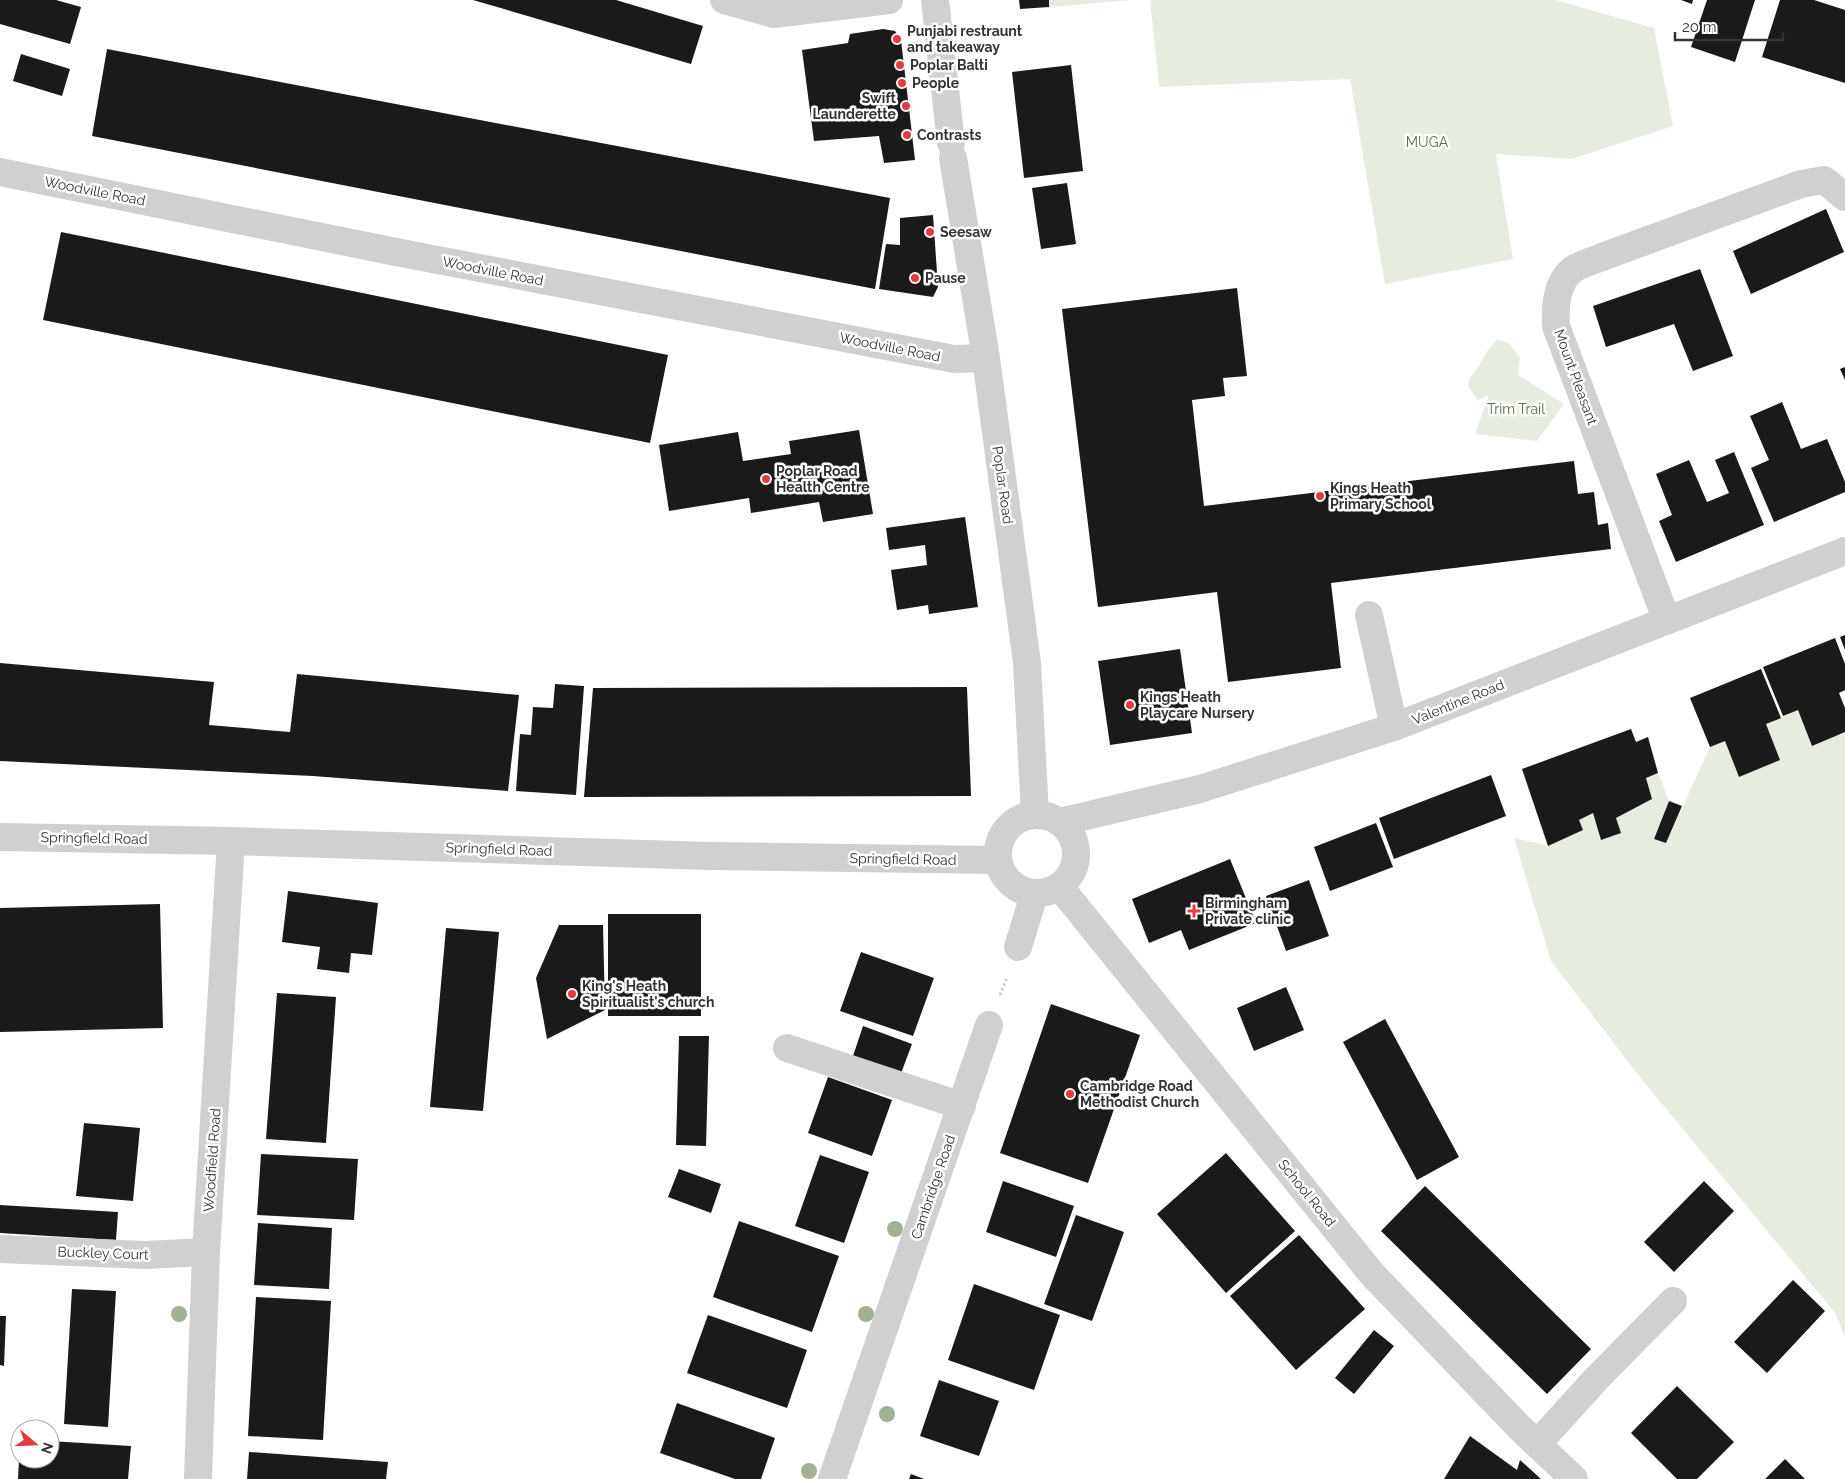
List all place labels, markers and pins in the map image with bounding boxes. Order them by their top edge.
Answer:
place label: Punjabi restraunt and takeaway [907,23,1023,55]
marker: Punjabi restraunt and takeaway [891,33,903,45]
place label: Poplar Balti [910,57,988,73]
marker: Poplar Balti [894,59,906,71]
place label: People [912,75,960,91]
marker: People [896,77,908,89]
place label: Swift Launderette [813,90,897,122]
marker: Swift Launderette [900,100,912,112]
place label: Contrasts [917,127,982,143]
marker: Contrasts [901,129,913,141]
place label: Seesaw [940,224,992,240]
marker: Seesaw [924,226,936,238]
place label: Pause [925,270,966,286]
marker: Pause [909,272,921,284]
place label: Poplar Road Health Centre [776,463,870,495]
marker: Poplar Road Health Centre [760,473,772,485]
place label: Kings Heath Primary School [1330,480,1432,512]
marker: Kings Heath Primary School [1314,490,1326,502]
place label: Kings Heath Playcare Nursery [1140,689,1255,721]
marker: Kings Heath Playcare Nursery [1124,699,1136,711]
place label: Birmingham Private clinic [1205,895,1291,927]
marker: Birmingham Private clinic [1187,904,1201,918]
place label: King's Heath Spiritualist's church [582,978,714,1010]
marker: King's Heath Spiritualist's church [566,988,578,1000]
place label: Cambridge Road Methodist Church [1080,1078,1199,1110]
marker: Cambridge Road Methodist Church [1064,1088,1076,1100]

